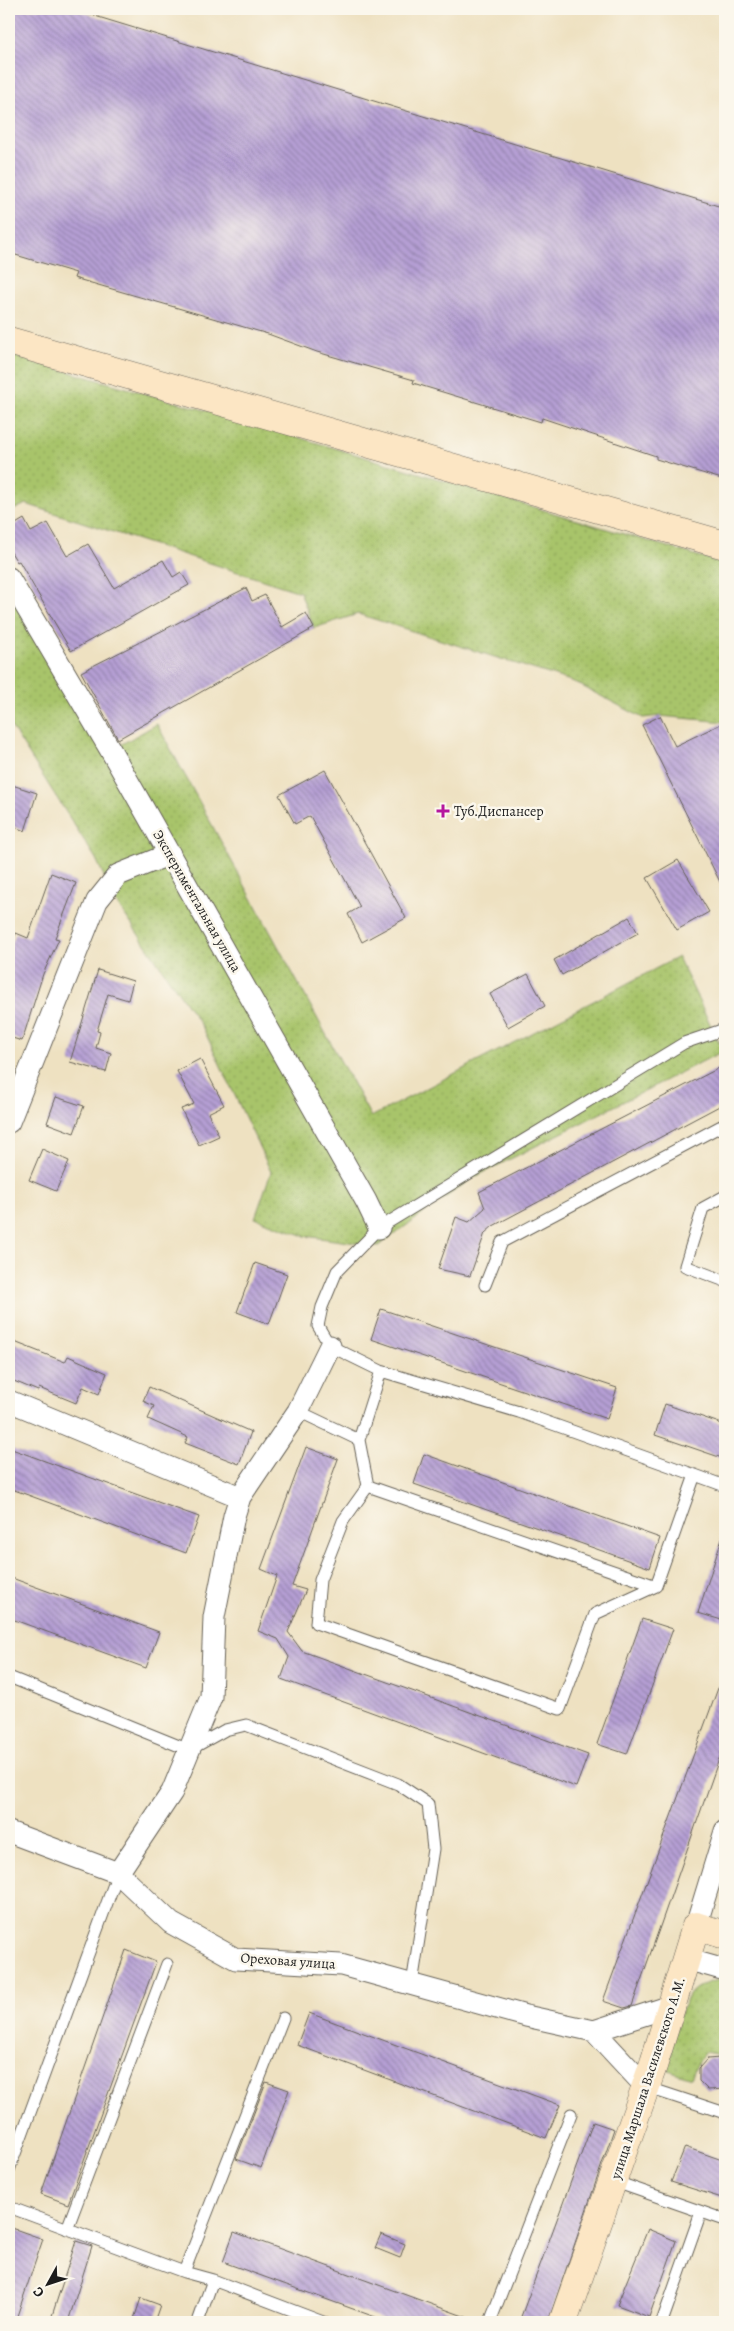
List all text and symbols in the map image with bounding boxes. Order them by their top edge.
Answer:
place label: Туб.Диспансер [454,802,544,821]
marker: Туб.Диспансер [436,804,450,818]
street label: Экспериментальная улица [148,826,246,976]
street label: Ореховая улица [240,1948,337,1974]
street label: улица Маршала Василевского А.М. [606,1974,690,2183]
north arrow [22,2258,72,2308]
text: С [28,2282,48,2301]

